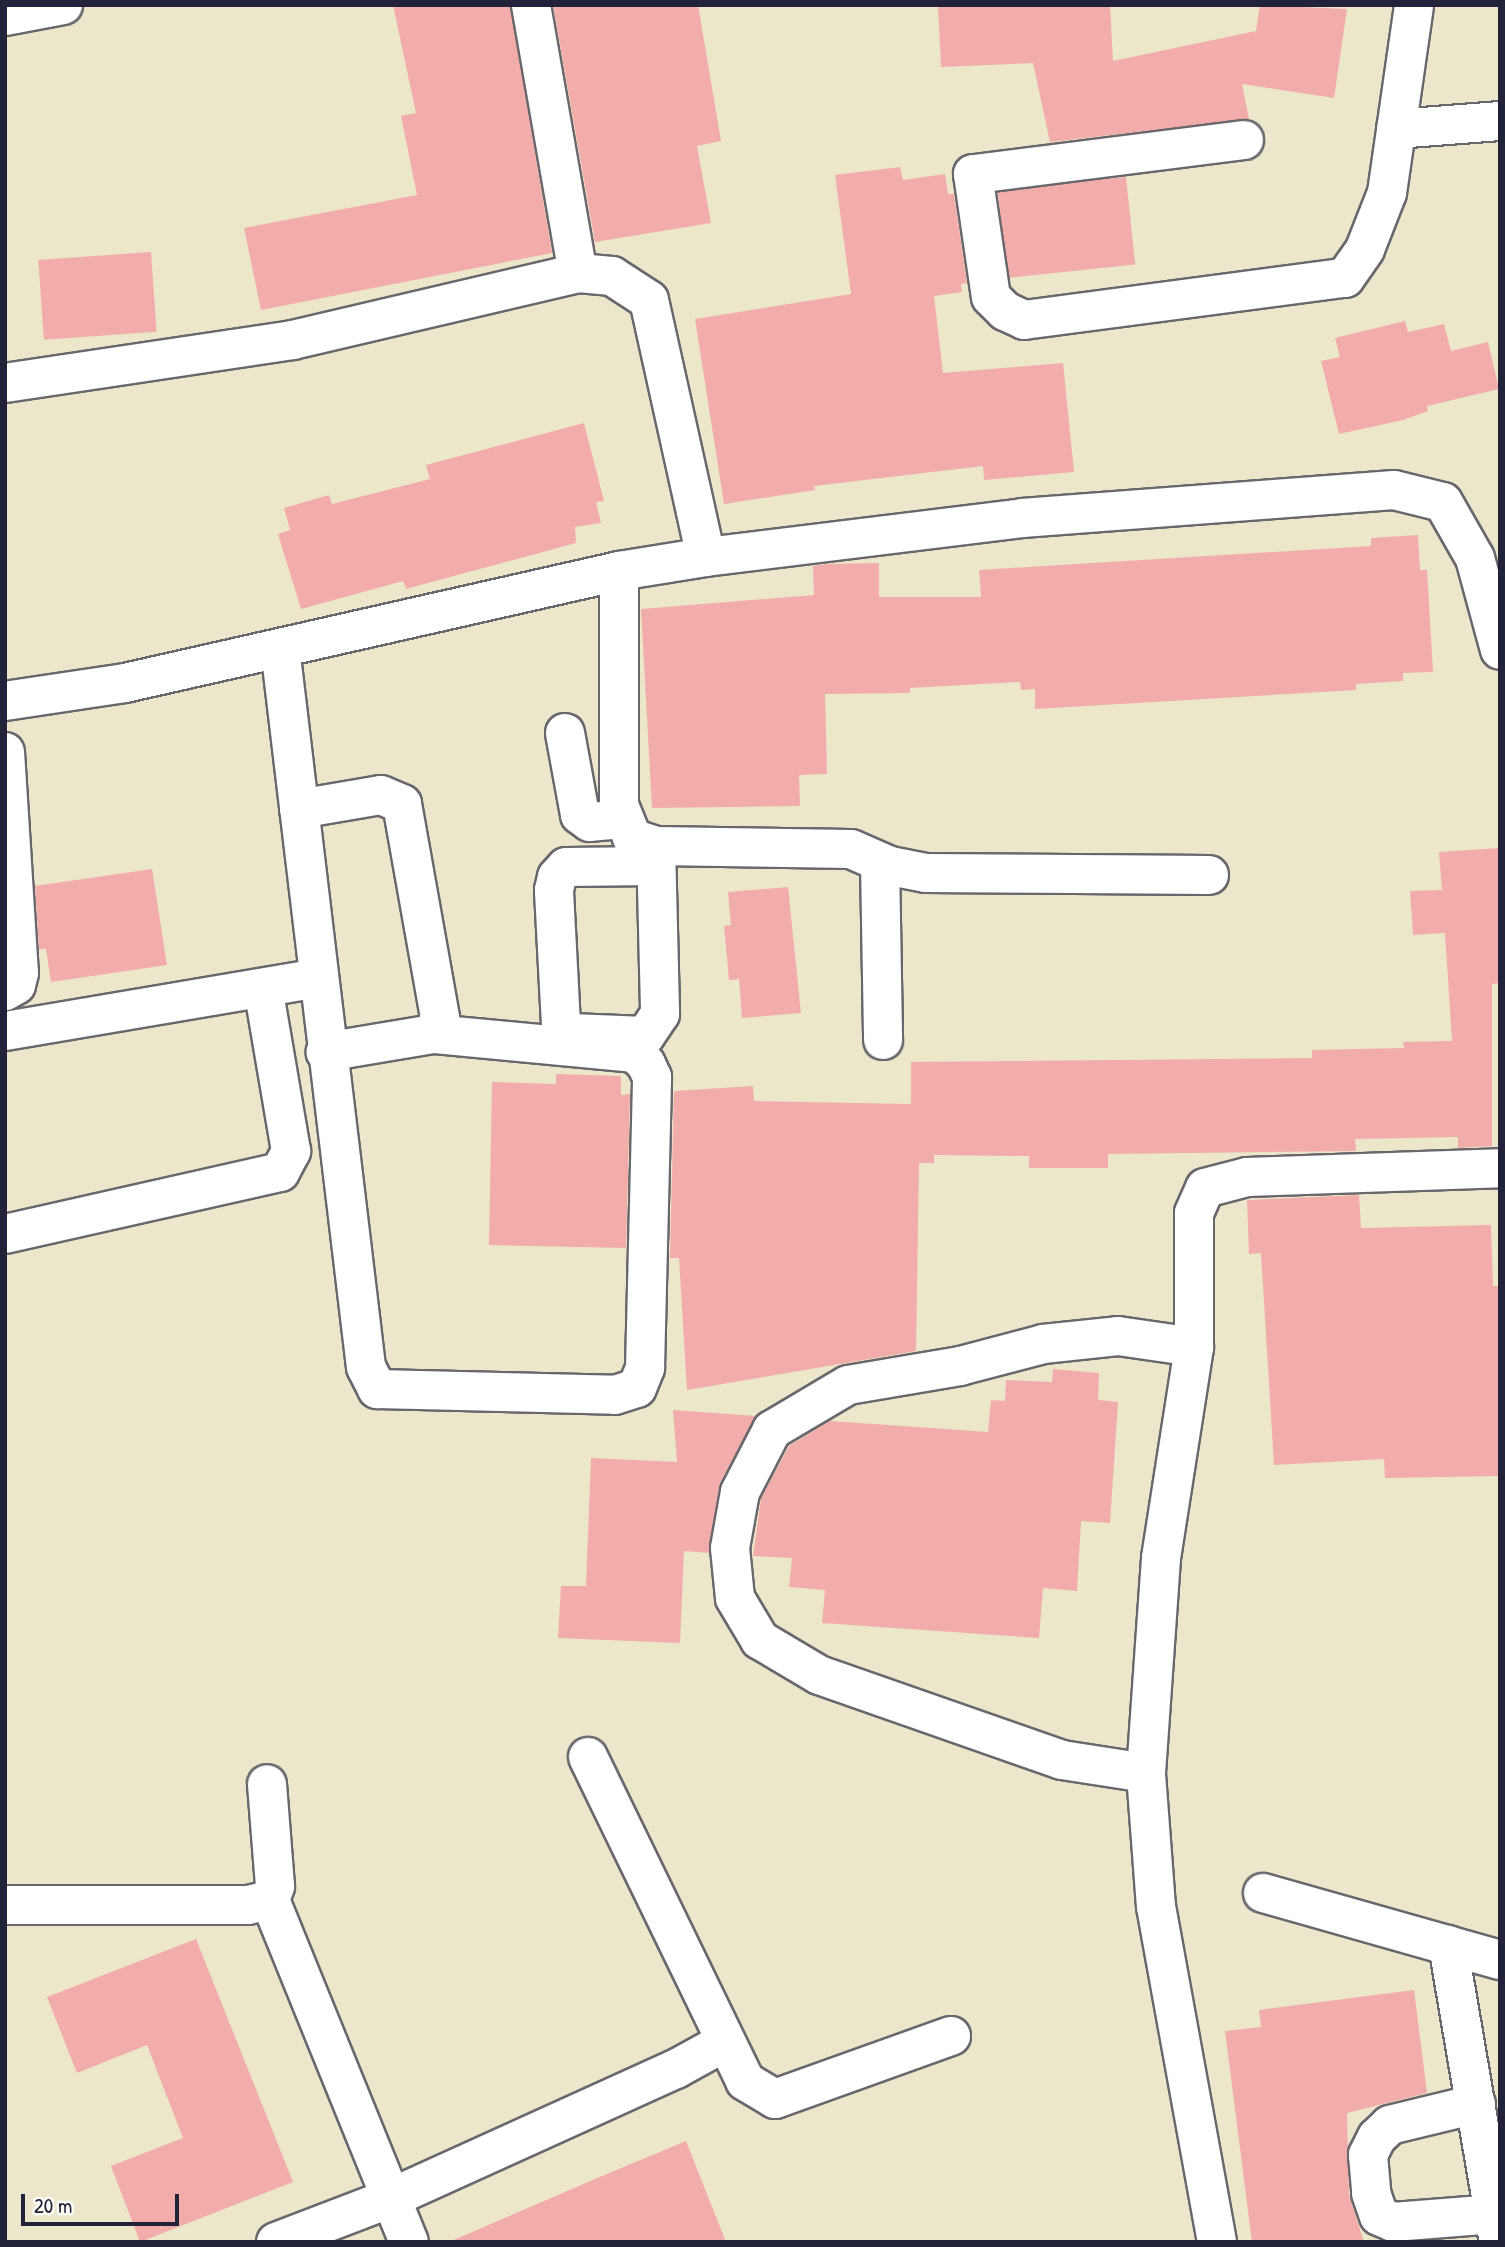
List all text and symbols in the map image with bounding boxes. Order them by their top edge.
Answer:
scale bar [24,2180,182,2224]
text: 20 m [34,2191,72,2220]

